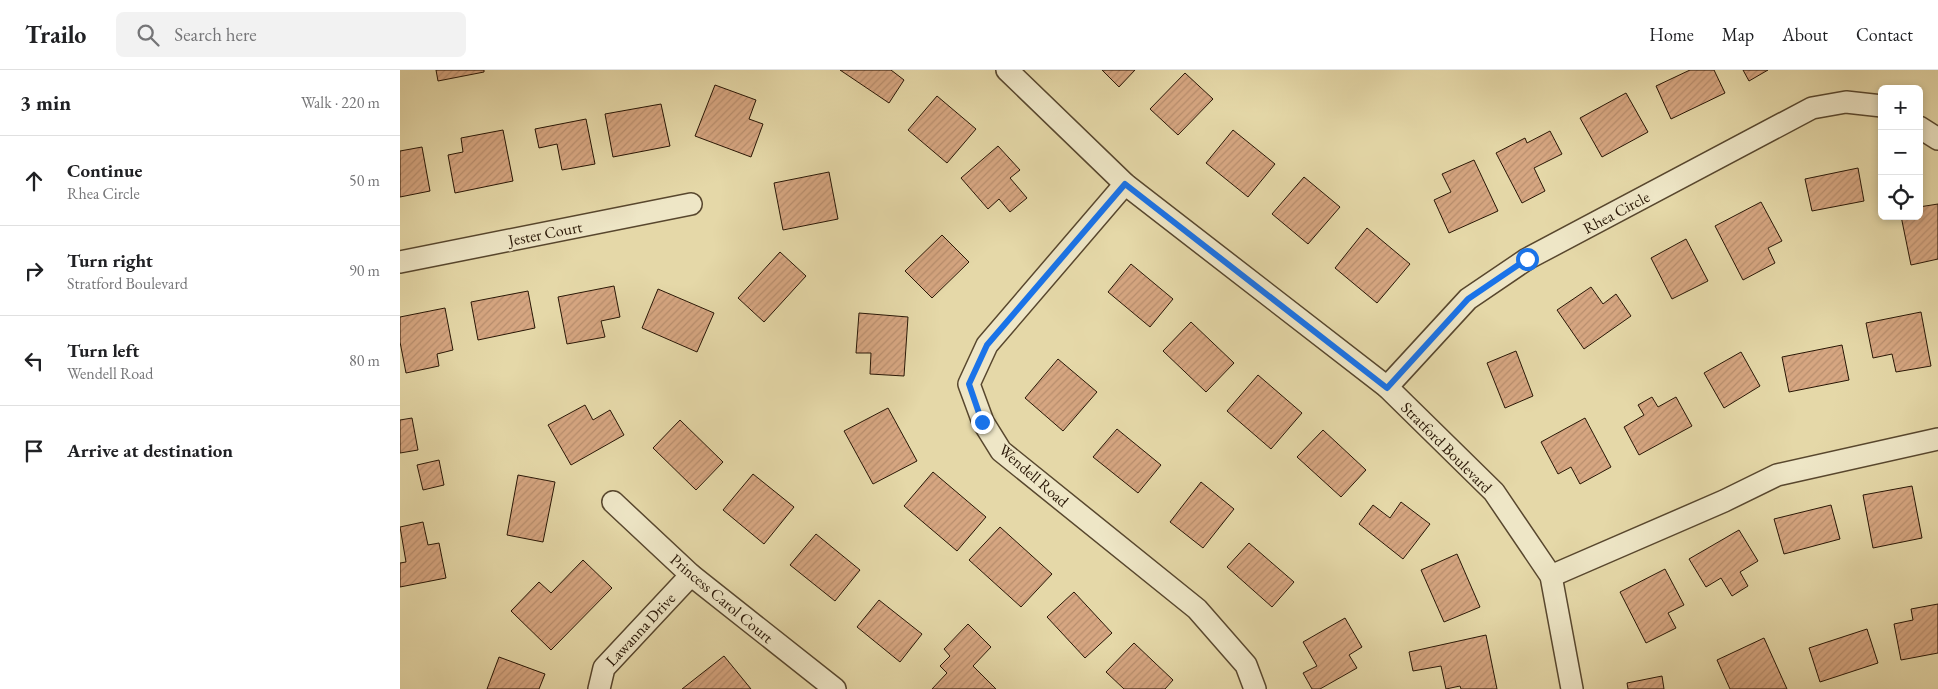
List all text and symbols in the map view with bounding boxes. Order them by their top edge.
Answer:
search box [116,12,466,57]
text: Trailo [25,19,86,50]
icon: search [134,21,162,49]
text: Search here [174,22,257,47]
text: Home [1649,23,1694,46]
text: Map [1722,23,1754,46]
text: About [1782,23,1828,46]
text: Contact [1856,23,1913,46]
map controls [1878,85,1923,220]
button: + [1878,85,1923,130]
text: 3 min [20,89,71,116]
text: Walk · 220 m [301,92,380,113]
button: − [1878,130,1923,175]
text: Continue [67,158,142,183]
icon: ahead [20,167,48,195]
text: 50 m [349,170,380,191]
button: locate [1878,175,1923,220]
text: Rhea Circle [67,183,140,204]
street label: Rhea Circle [1579,186,1653,239]
street label: Jester Court [504,216,584,251]
text: Turn right [67,248,153,273]
route start [1516,248,1539,271]
icon: right [20,257,48,285]
text: 90 m [349,260,380,281]
text: Stratford Boulevard [67,273,188,294]
text: Turn left [67,338,139,363]
icon: left [20,347,48,375]
text: 80 m [349,350,380,371]
text: Wendell Road [67,363,153,384]
street label: Stratford Boulevard [1396,397,1497,498]
route end [971,411,994,434]
icon: arrive [20,437,48,465]
text: Arrive at destination [67,438,233,463]
street label: Wendell Road [994,439,1074,512]
street label: Princess Carol Court [666,549,778,648]
street label: Lawanna Drive [601,588,680,671]

